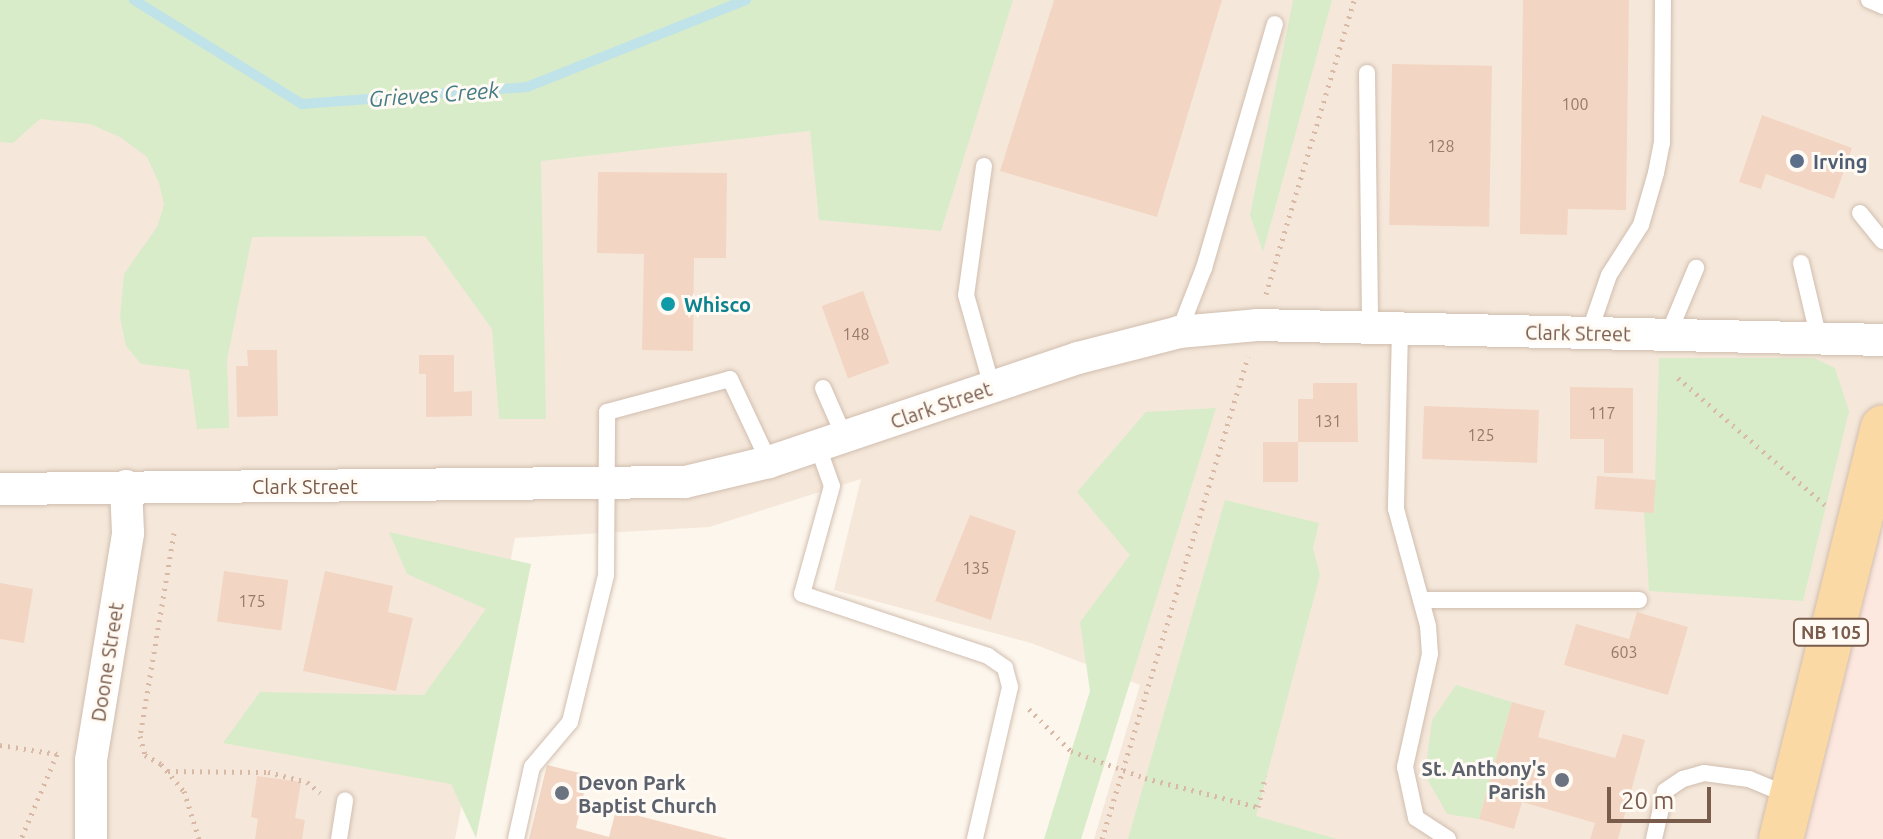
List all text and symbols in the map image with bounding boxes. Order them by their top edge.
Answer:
water label: Grieves Creek [368,76,500,112]
house number: 100 [1561,94,1589,114]
house number: 128 [1427,136,1455,156]
place label: Irving [1813,149,1868,173]
marker: Irving [1788,152,1806,170]
place label: Whisco [684,292,751,316]
marker: Whisco [659,295,677,313]
street label: Clark Street [1525,320,1631,346]
house number: 148 [842,324,870,344]
street label: Clark Street [887,376,995,434]
house number: 117 [1588,403,1616,423]
house number: 131 [1314,411,1342,431]
house number: 125 [1467,425,1495,445]
street label: Clark Street [252,474,358,498]
house number: 135 [962,558,990,578]
house number: 175 [238,591,266,611]
street label: Doone Street [86,601,128,723]
road number: NB 105 [1791,618,1871,646]
house number: 603 [1610,642,1638,662]
place label: St. Anthony's Parish [1422,756,1546,803]
place label: Devon Park Baptist Church [578,770,717,817]
marker: St. Anthony's Parish [1553,771,1571,789]
scale bar [1611,771,1715,821]
marker: Devon Park Baptist Church [553,784,571,802]
text: 20 m [1621,787,1674,814]

